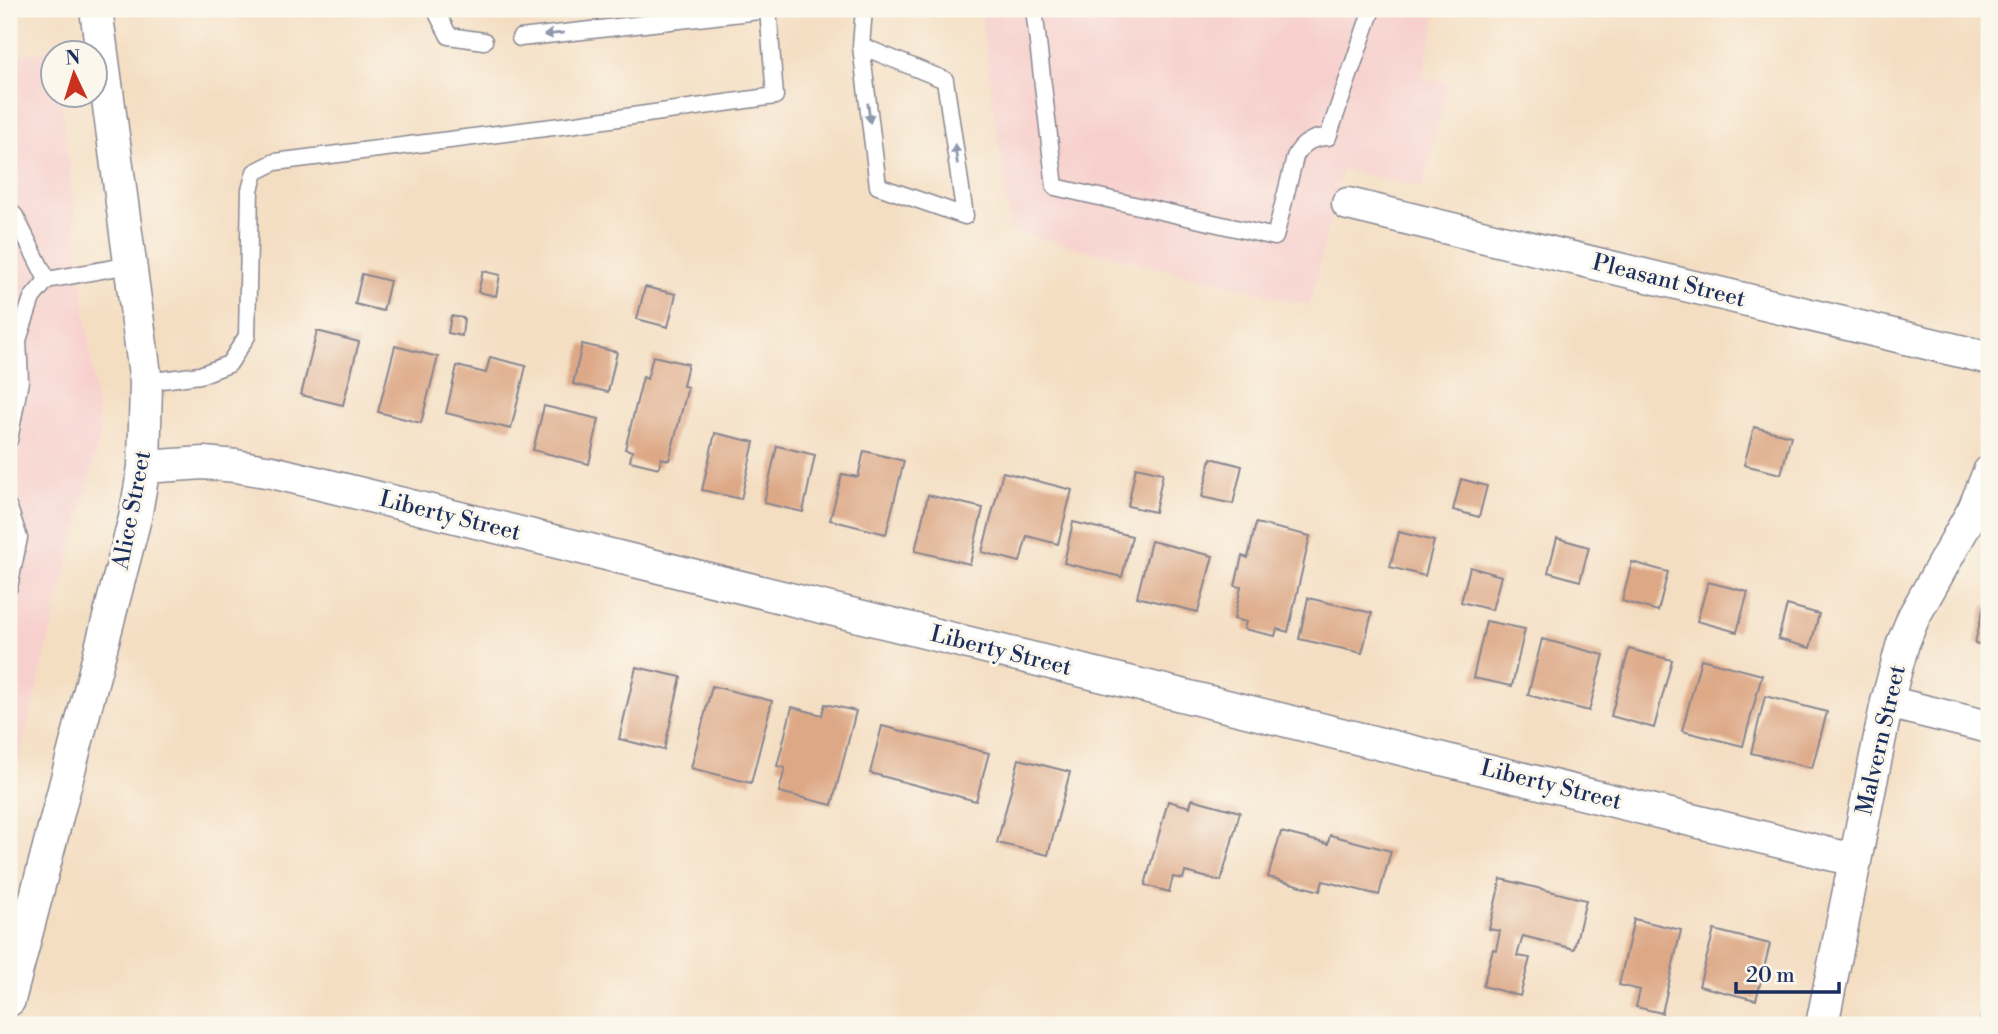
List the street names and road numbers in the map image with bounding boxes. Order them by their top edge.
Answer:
street label: Pleasant Street [1590,248,1748,314]
street label: Alice Street [107,448,157,573]
street label: Liberty Street [376,485,524,547]
street label: Liberty Street [927,620,1075,682]
street label: Malvern Street [1850,662,1912,818]
street label: Liberty Street [1477,754,1625,816]

